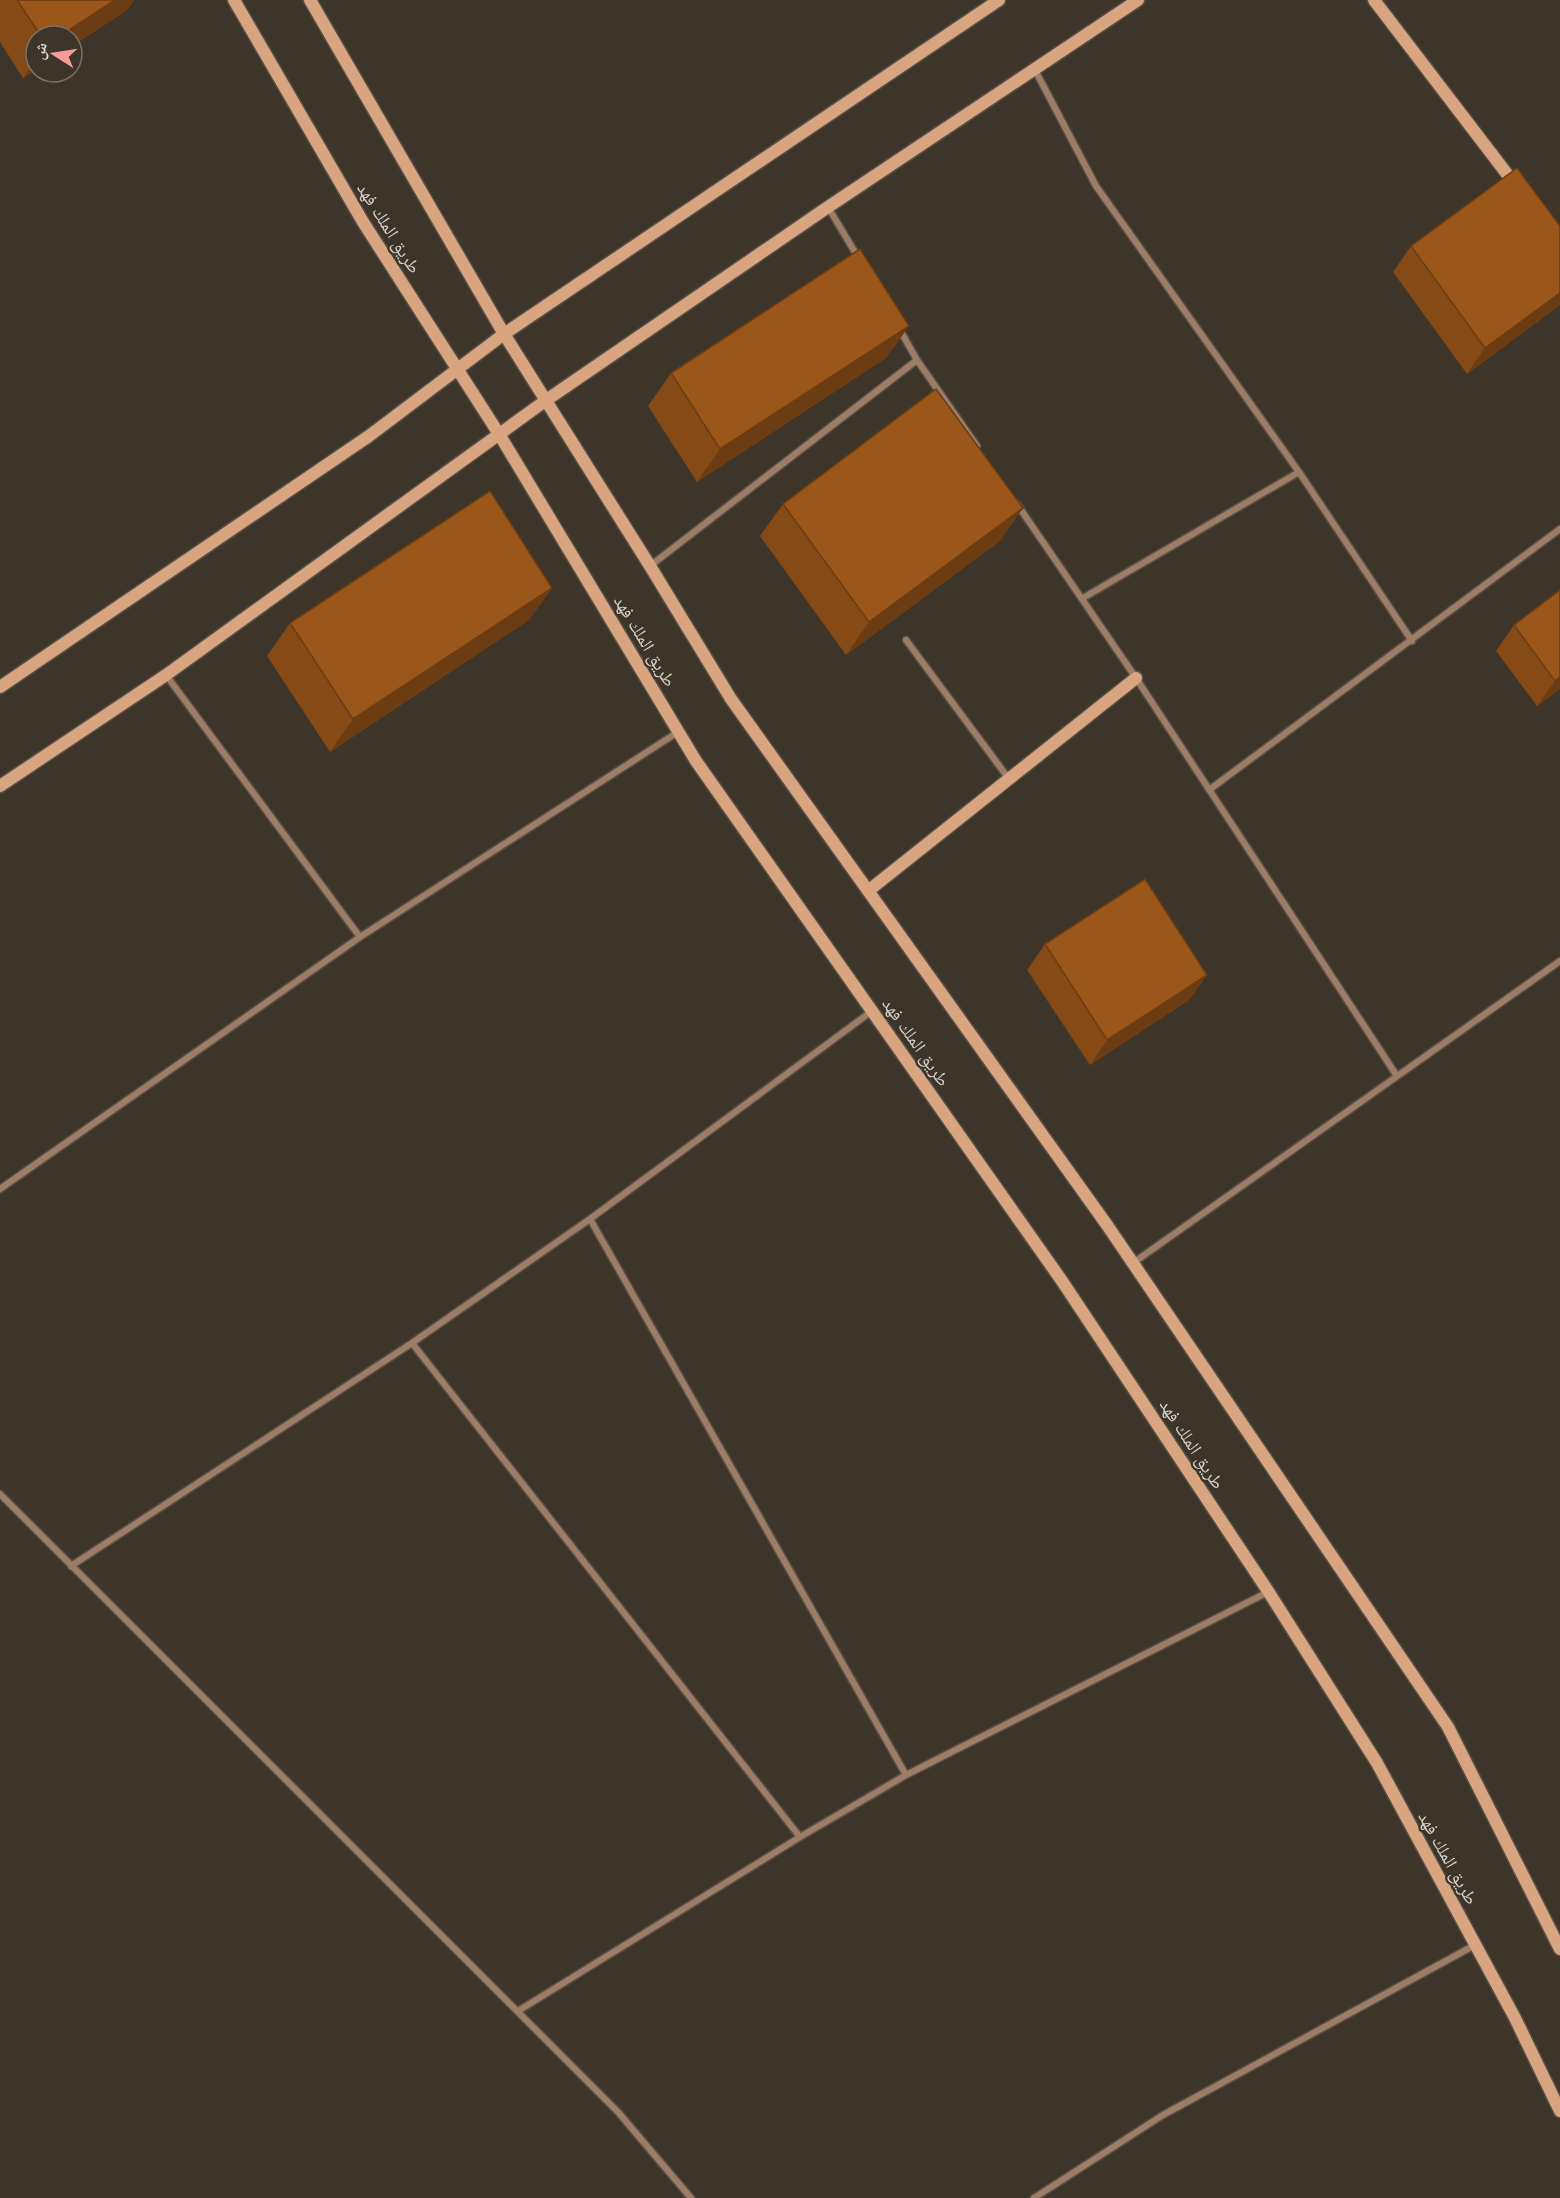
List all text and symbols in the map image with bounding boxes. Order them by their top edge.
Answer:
north arrow [24,24,84,84]
text: ش [28,40,51,61]
street label: طريق الملك فهد [352,178,426,278]
street label: طريق الملك فهد [609,591,681,691]
street label: طريق الملك فهد [877,993,955,1091]
street label: طريق الملك فهد [1155,1395,1229,1493]
street label: طريق الملك فهد [1413,1808,1483,1908]

